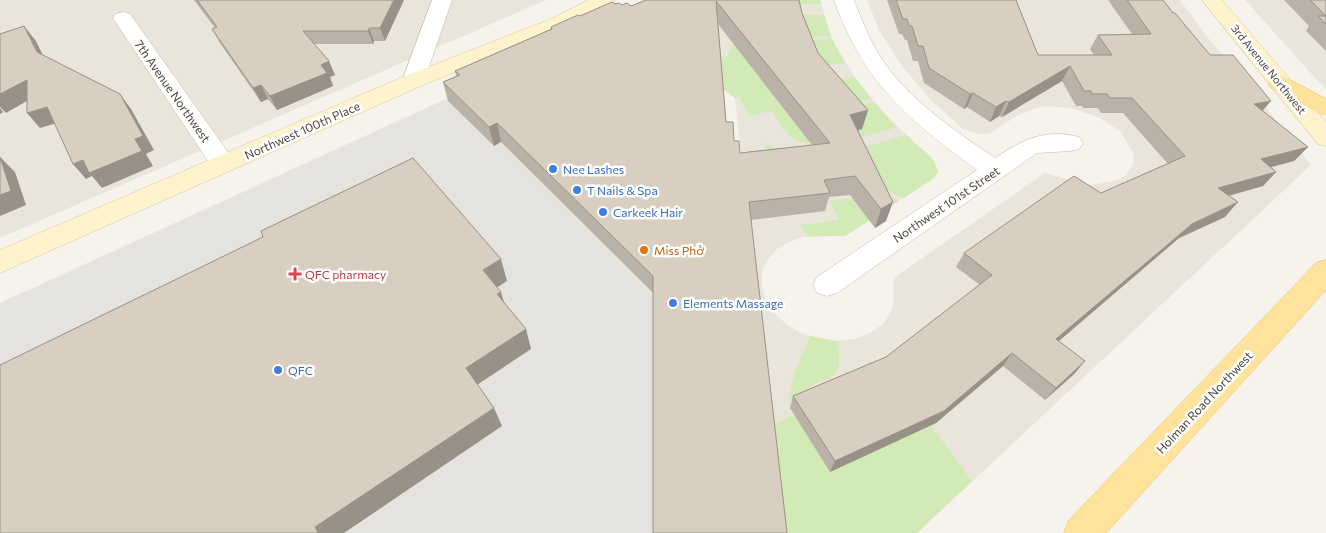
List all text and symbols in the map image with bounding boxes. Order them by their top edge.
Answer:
street label: 3rd Avenue Northwest [1229,22,1309,117]
street label: 7th Avenue Northwest [132,37,214,145]
street label: Northwest 100th Place [242,98,362,162]
place label: Nee Lashes [563,162,624,176]
marker: Nee Lashes [547,163,559,175]
street label: Northwest 101st Street [890,163,1002,245]
place label: T Nails & Spa [587,183,658,197]
marker: T Nails & Spa [571,184,583,196]
place label: Carkeek Hair [613,205,683,219]
marker: Carkeek Hair [597,206,609,218]
place label: Miss Phở [654,243,704,257]
marker: Miss Phở [638,244,650,256]
place label: QFC pharmacy [305,267,386,281]
marker: QFC pharmacy [289,268,301,280]
place label: Elements Massage [683,296,783,310]
marker: Elements Massage [667,297,679,309]
street label: Holman Road Northwest [1153,348,1255,456]
place label: QFC [288,363,313,377]
marker: QFC [272,364,284,376]

